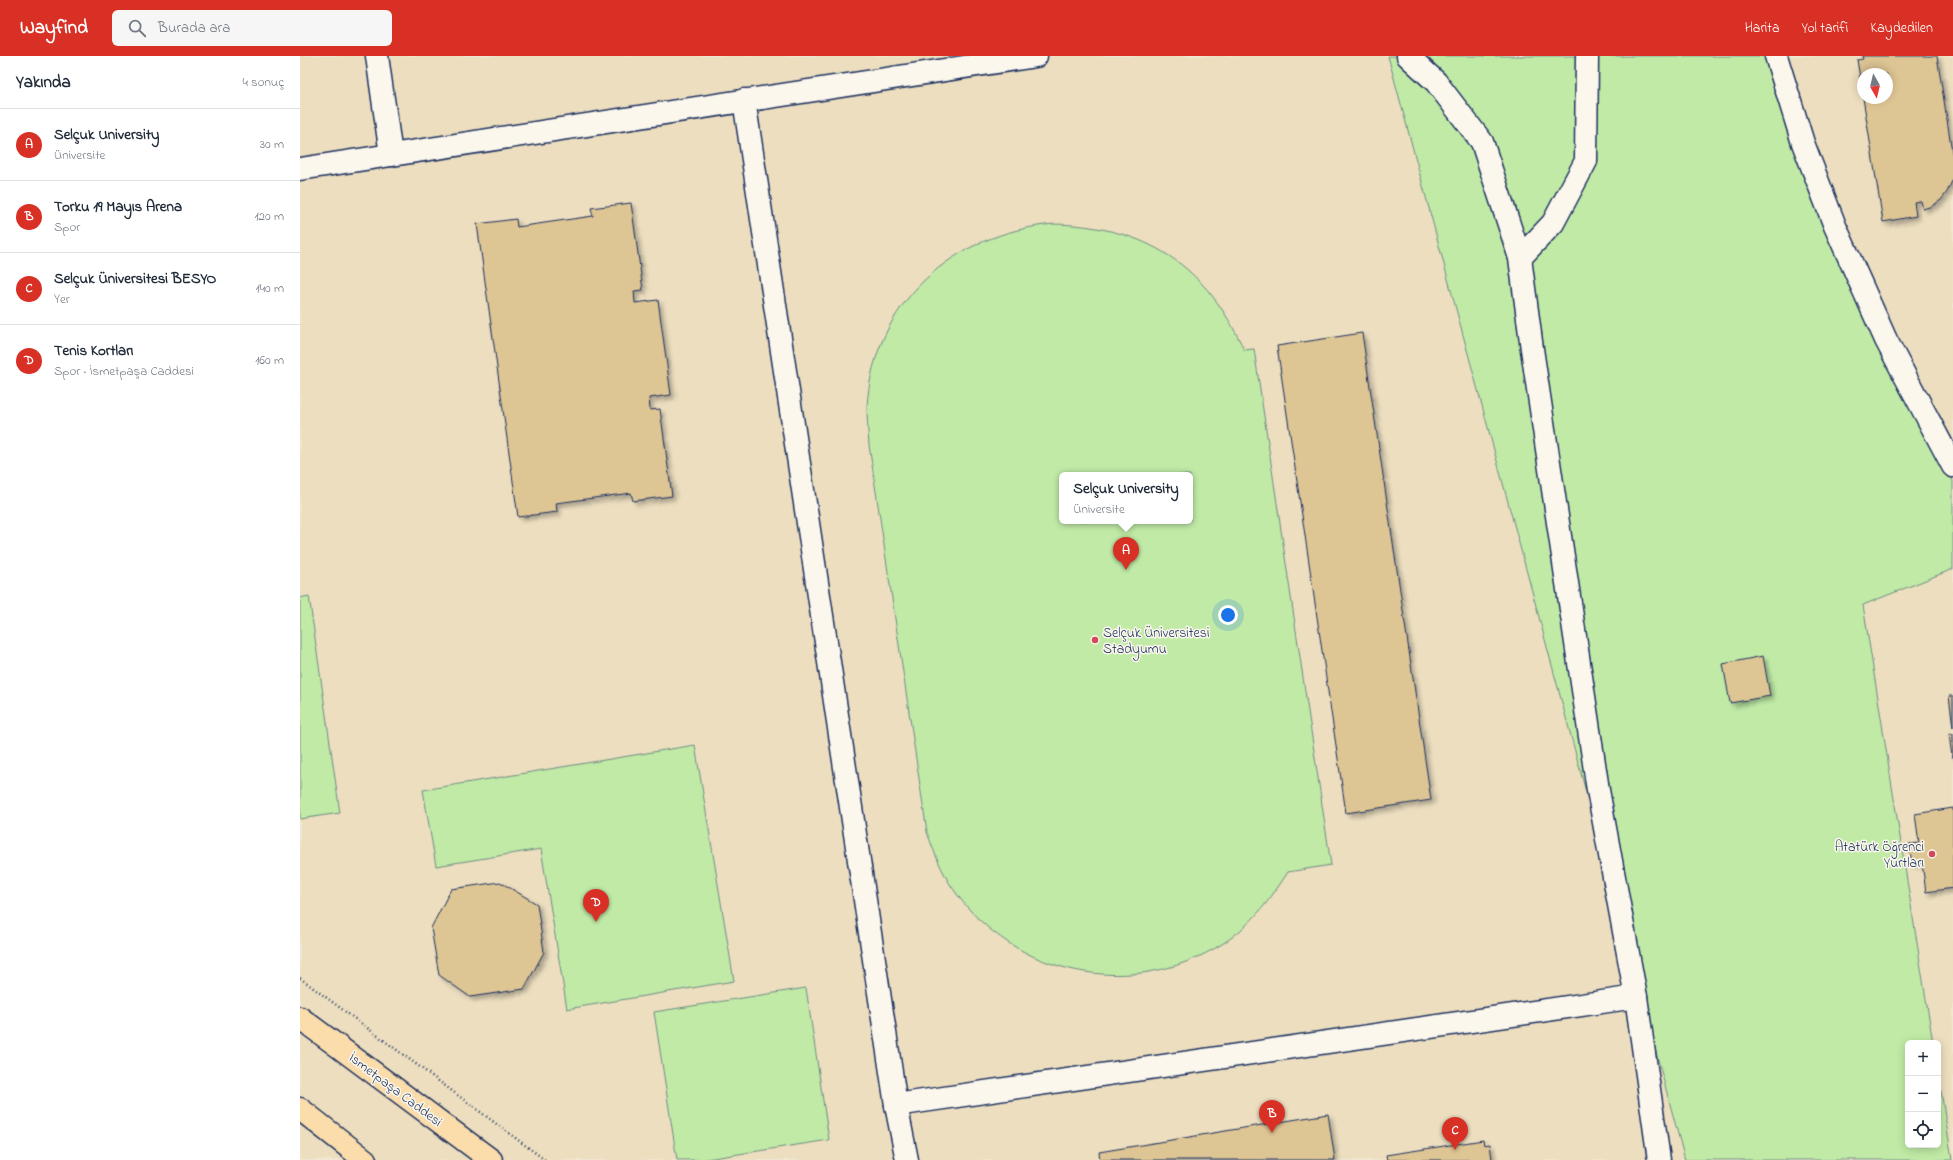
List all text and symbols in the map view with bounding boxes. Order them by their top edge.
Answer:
search box [112,10,392,46]
text: Wayfind [20,15,88,42]
icon: search [126,17,148,39]
text: Burada ara [158,17,230,39]
text: Harita [1745,18,1780,39]
text: Yol tarifi [1802,18,1848,39]
text: Kaydedilen [1870,18,1933,39]
north arrow [1857,68,1893,104]
text: Yakında [16,70,71,95]
text: 4 sonuç [242,73,284,92]
text: Selçuk University [54,124,159,146]
text: A [25,135,33,154]
text: 30 m [260,135,284,154]
text: Üniversite [54,146,105,165]
text: Torku 19 Mayıs Arena [54,196,182,218]
text: B [25,207,33,226]
text: 120 m [254,207,284,226]
text: Spor [54,218,80,237]
text: Selçuk Üniversitesi BESYO [54,268,216,290]
text: C [25,279,33,298]
text: 140 m [256,279,284,298]
text: Yer [54,290,70,309]
text: Tenis Kortları [54,340,134,362]
text: D [24,351,34,370]
text: 160 m [255,351,284,370]
text: Spor · İsmetpaşa Caddesi [54,362,194,381]
popup [1059,472,1193,524]
text: Selçuk University [1073,478,1179,500]
text: Üniversite [1073,500,1125,519]
pin: A [1113,537,1139,570]
your location [1218,605,1238,625]
place label: Selçuk Üniversitesi Stadyumu [1103,623,1209,661]
marker: Selçuk Üniversitesi Stadyumu [1090,635,1100,645]
place label: Atatürk Öğrenci Yurtları [1835,837,1924,874]
marker: Atatürk Öğrenci Yurtları [1927,849,1937,859]
pin: D [583,889,609,922]
map controls [1905,1040,1941,1148]
button: + [1905,1040,1941,1076]
street label: İsmetpaşa Caddesi [344,1048,446,1132]
button: − [1905,1076,1941,1112]
pin: B [1259,1100,1285,1133]
button: locate [1905,1112,1941,1148]
pin: C [1442,1117,1468,1150]

